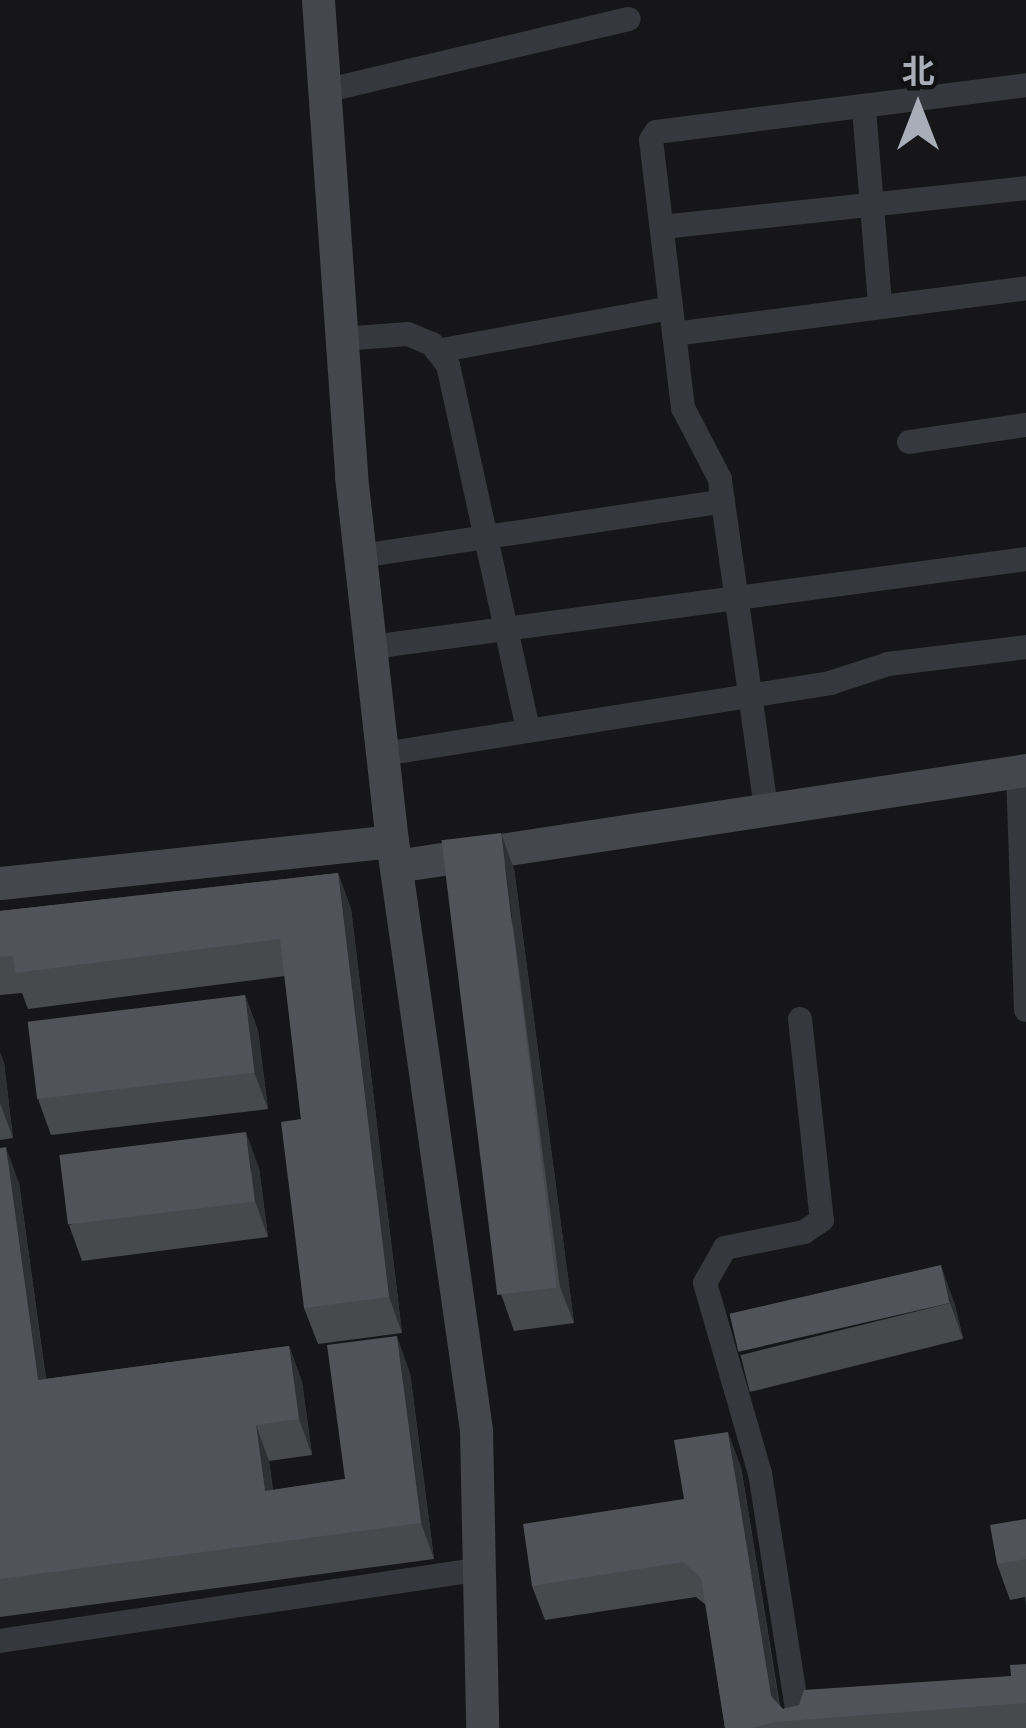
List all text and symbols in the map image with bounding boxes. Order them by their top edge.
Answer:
north arrow [858,48,978,168]
text: 北 [902,52,935,91]

